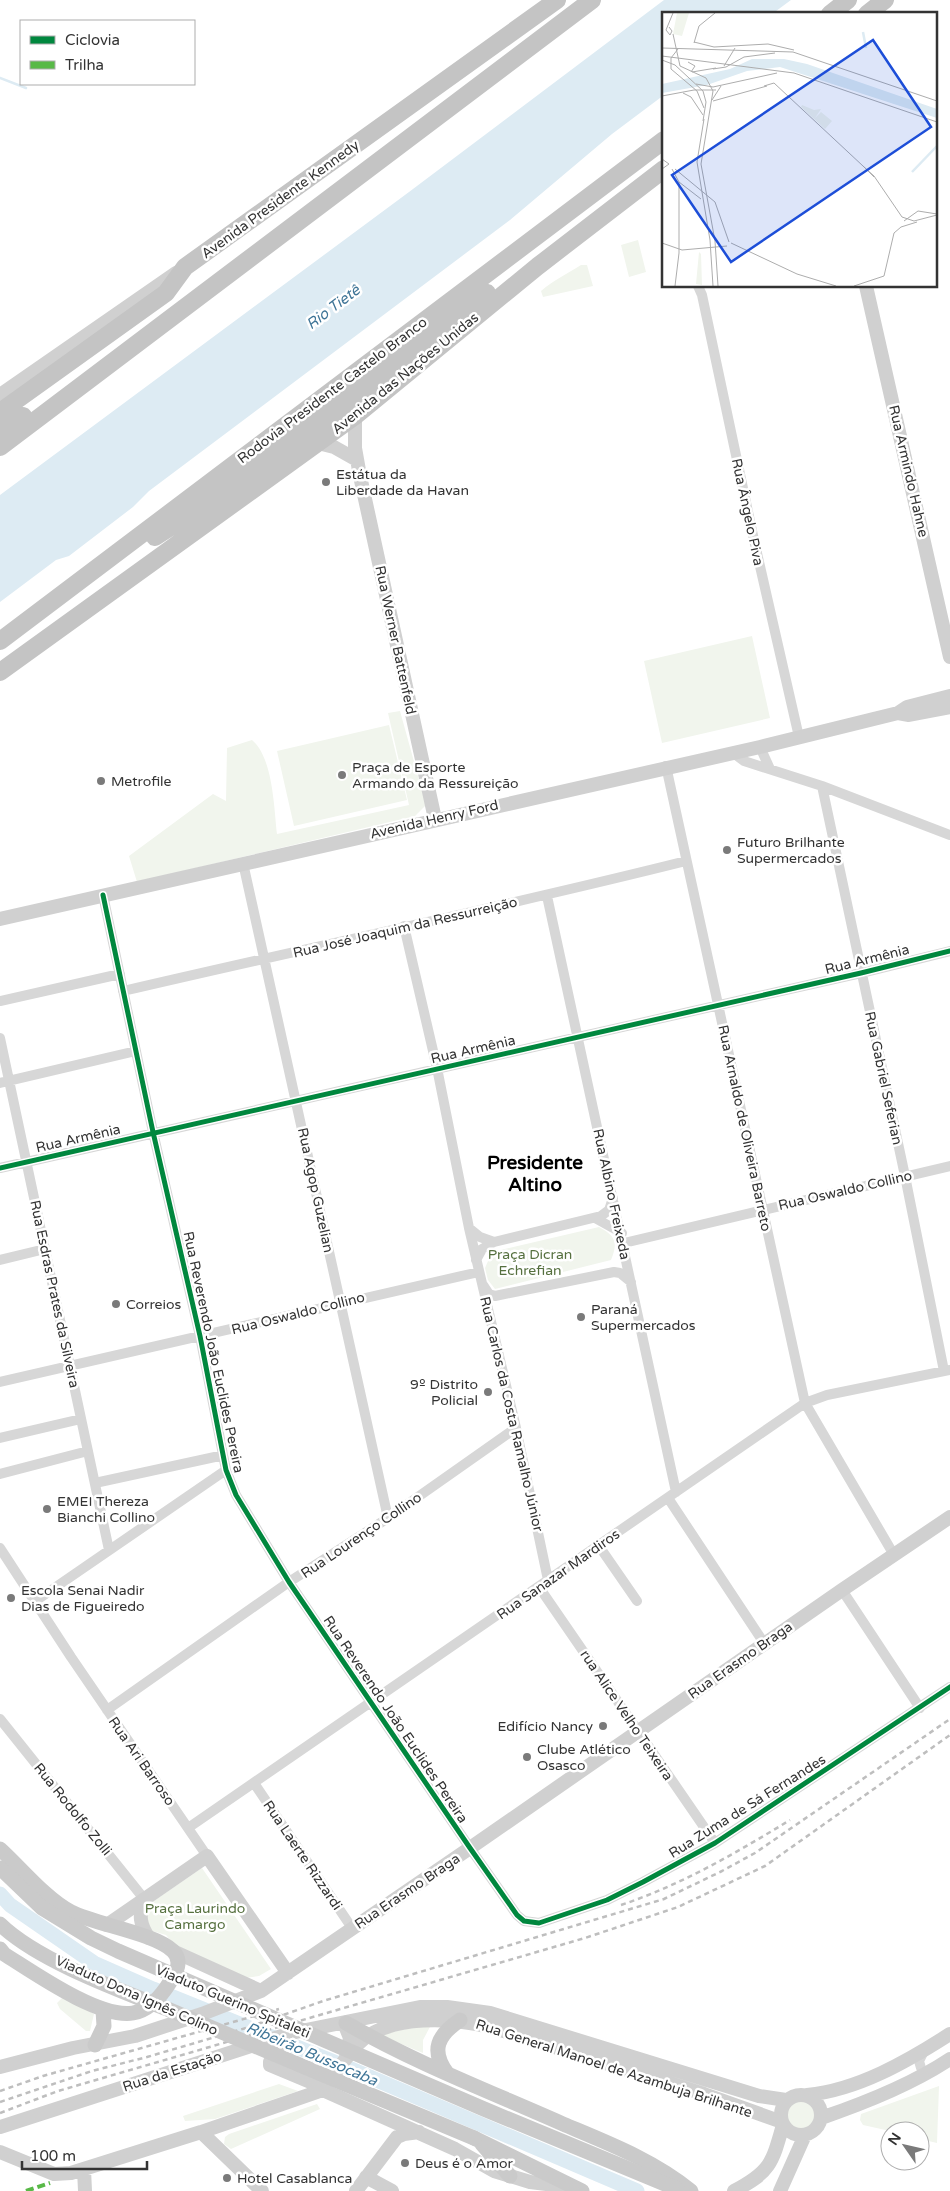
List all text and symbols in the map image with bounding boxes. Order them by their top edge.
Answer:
inset map [662,12,938,288]
legend [20,20,195,85]
text: Ciclovia [65,31,120,49]
text: Trilha [65,56,104,74]
street label: Avenida Presidente Kennedy [198,136,363,262]
water label: Rio Tietê [303,280,365,333]
street label: Avenida das Nações Unidas [329,309,482,438]
street label: Rodovia Presidente Castelo Branco [234,313,430,467]
street label: Rua Armindo Hahne [885,403,932,539]
street label: Rua Ângelo Piva [728,457,767,567]
place label: Estátua da Liberdade da Havan [336,466,469,499]
marker: Estátua da Liberdade da Havan [320,476,332,488]
street label: Rua Werner Battenfeld [371,564,420,716]
place label: Praça de Esporte Armando da Ressureição [352,759,519,792]
marker: Praça de Esporte Armando da Ressureição [336,769,348,781]
place label: Metrofile [111,773,172,790]
marker: Metrofile [95,775,107,787]
street label: Avenida Henry Ford [368,796,500,843]
place label: Futuro Brilhante Supermercados [737,834,845,867]
marker: Futuro Brilhante Supermercados [721,844,733,856]
street label: Rua José Joaquim da Ressurreição [291,893,519,962]
street label: Rua Armênia [823,941,911,978]
street label: Rua Gabriel Seferian [861,1010,906,1146]
street label: Rua Arnaldo de Oliveira Barreto [714,1023,775,1233]
street label: Rua Armênia [429,1031,517,1067]
street label: Rua Armênia [34,1120,122,1156]
street label: Rua Agop Guzelian [294,1126,337,1254]
street label: Rua Albino Freixeda [589,1127,634,1261]
district label: Presidente Altino [487,1152,583,1196]
street label: Rua Oswaldo Collino [777,1167,914,1214]
street label: Rua Esdras Prates da Silveira [26,1199,83,1390]
street label: Rua Reverendo João Euclides Pereira [180,1230,247,1474]
park label: Praça Dicran Echrefian [488,1246,572,1279]
street label: Rua Oswaldo Collino [230,1289,367,1338]
street label: Rua Carlos da Costa Ramalho Júnior [476,1295,547,1534]
place label: Correios [126,1296,181,1313]
marker: Correios [110,1298,122,1310]
place label: Paraná Supermercados [591,1301,696,1334]
marker: Paraná Supermercados [575,1311,587,1323]
place label: 9º Distrito Policial [410,1376,478,1409]
marker: 9º Distrito Policial [482,1386,494,1398]
street label: Rua Lourenço Collino [298,1489,425,1582]
place label: EMEI Thereza Bianchi Collino [57,1493,155,1526]
marker: EMEI Thereza Bianchi Collino [41,1503,53,1515]
street label: Rua Sanazar Mardiros [494,1525,623,1623]
place label: Escola Senai Nadir Dias de Figueiredo [21,1582,145,1615]
marker: Escola Senai Nadir Dias de Figueiredo [5,1592,17,1604]
street label: Rua Reverendo João Euclides Pereira [320,1612,472,1826]
street label: Rua Erasmo Braga [685,1618,796,1703]
street label: rua Alice Velho Teixeira [577,1647,677,1784]
street label: Rua Ari Barroso [105,1714,179,1809]
place label: Edifício Nancy [497,1718,593,1735]
marker: Edifício Nancy [597,1720,609,1732]
place label: Clube Atlético Osasco [537,1741,631,1774]
marker: Clube Atlético Osasco [521,1751,533,1763]
street label: Rua Zuma de Sá Fernandes [666,1751,829,1862]
street label: Rua Rodolfo Zolli [30,1760,115,1859]
street label: Rua Laerte Rizzardi [260,1797,346,1913]
street label: Rua Erasmo Braga [351,1850,463,1933]
park label: Praça Laurindo Camargo [145,1900,245,1933]
street label: Viaduto Dona Ignês Colino [53,1952,221,2039]
street label: Viaduto Guerino Spitaleti [153,1961,313,2042]
street label: Rua General Manoel de Azambuja Brilhante [473,2016,754,2121]
water label: Ribeirão Bussocaba [244,2018,381,2090]
street label: Rua da Estação [121,2047,224,2095]
north arrow [880,2121,930,2171]
text: N [884,2130,905,2148]
scale bar [22,2138,148,2170]
text: 100 m [30,2147,76,2165]
place label: Deus é o Amor [415,2155,513,2172]
marker: Deus é o Amor [399,2157,411,2169]
place label: Hotel Casablanca [237,2170,352,2187]
marker: Hotel Casablanca [221,2172,233,2184]

